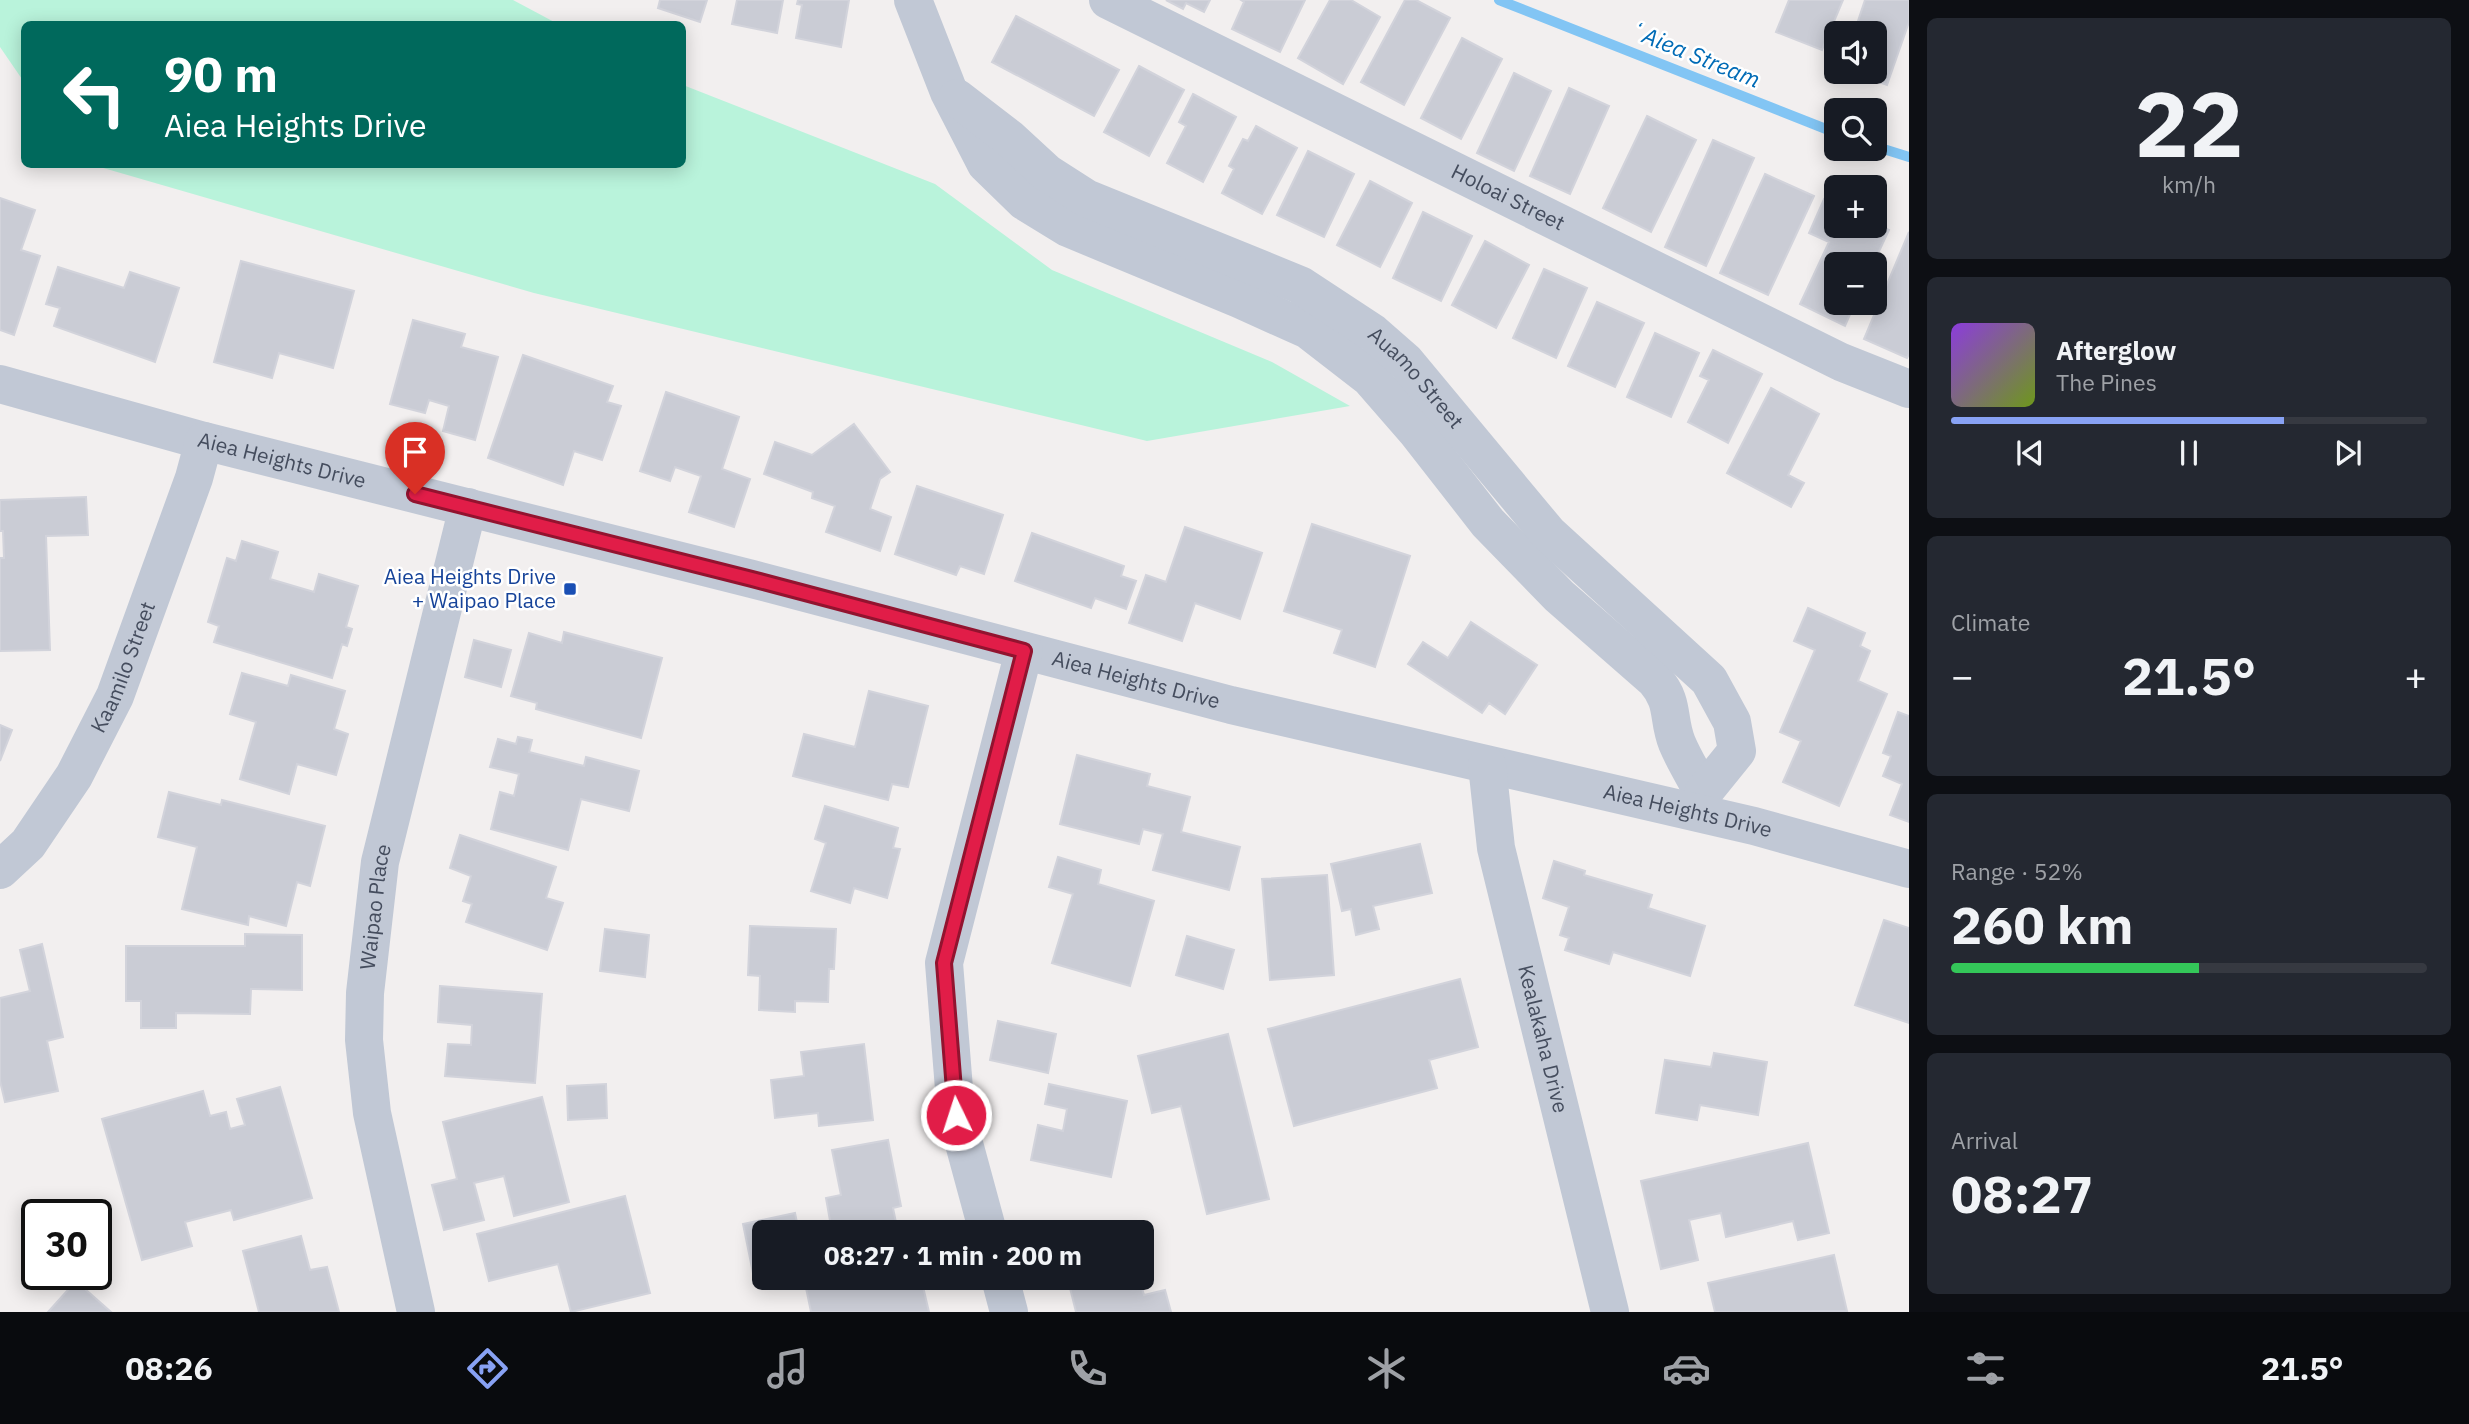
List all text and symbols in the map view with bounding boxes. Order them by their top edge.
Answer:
water label: ʻAiea Stream [1626,14,1765,94]
map controls [1824,21,1887,315]
button: sound [1824,21,1887,84]
text: 90 m [164,42,278,105]
icon: left [49,49,140,140]
text: 22 [2134,64,2244,182]
button: search [1824,98,1887,161]
text: Aiea Heights Drive [164,104,427,146]
street label: Holoai Street [1447,157,1570,236]
text: km/h [2162,169,2216,199]
button: + [1824,175,1887,238]
button: − [1824,252,1887,315]
street label: Auamo Street [1362,320,1470,434]
text: Afterglow [2056,333,2176,367]
text: The Pines [2056,367,2157,397]
pin [385,422,445,494]
street label: Aiea Heights Drive [195,425,369,494]
icon: arrive [396,433,434,471]
icon: previous [2011,434,2049,472]
icon: pause [2170,434,2208,472]
icon: next [2329,434,2367,472]
place label: Aiea Heights Drive + Waipao Place [384,562,556,614]
marker: Aiea Heights Drive + Waipao Place [562,581,578,597]
street label: Kaamilo Street [84,597,161,737]
text: Climate [1951,607,2030,637]
text: 21.5° [2122,642,2256,709]
street label: Aiea Heights Drive [1049,644,1223,715]
text: − [1951,651,1974,700]
text: + [2404,651,2427,700]
street label: Aiea Heights Drive [1601,777,1776,843]
street label: Waipao Place [353,841,397,971]
text: Range · 52% [1951,856,2083,886]
text: 260 km [1951,891,2133,958]
street label: Kealakaha Drive [1512,962,1576,1116]
position arrow [919,1078,993,1152]
text: Arrival [1951,1125,2018,1155]
text: 08:27 [1951,1160,2093,1227]
speed limit sign: 30 [21,1199,112,1290]
text: 08:27 · 1 min · 200 m [824,1238,1082,1272]
icon: directions [463,1344,512,1393]
icon: music [763,1344,812,1393]
icon: phone [1063,1344,1112,1393]
icon: climate [1362,1344,1411,1393]
icon: car [1662,1344,1711,1393]
icon: filters [1961,1344,2010,1393]
text: 08:26 [125,1347,213,1389]
text: 21.5° [2261,1347,2344,1389]

